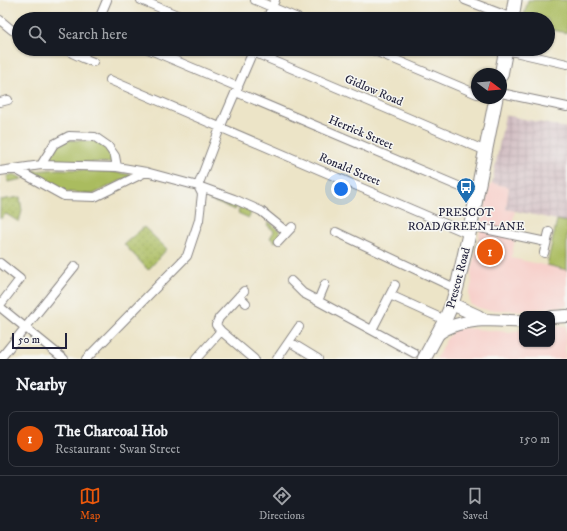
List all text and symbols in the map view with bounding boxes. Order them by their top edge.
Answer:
search box [12,12,555,56]
icon: search [26,23,48,45]
text: Search here [58,25,127,44]
north arrow [471,68,507,104]
street label: Gidlow Road [342,71,405,109]
street label: Herrick Street [326,112,396,153]
street label: Ronald Street [317,150,383,189]
bus stop icon: PRESCOT ROAD/GREEN LANE [455,176,477,204]
your location [331,179,351,199]
place label: PRESCOT ROAD/GREEN LANE [408,205,525,234]
pin: 1 [477,237,503,267]
street label: Prescot Road [443,246,474,310]
map controls [519,311,555,347]
button: layers [519,311,555,347]
scale bar [12,331,67,350]
text: 50 m [18,333,40,347]
text: Nearby [16,374,66,396]
text: The Charcoal Hob [55,422,168,441]
text: 1 [28,431,32,447]
text: 150 m [519,431,550,447]
text: Restaurant · Swan Street [55,441,180,457]
tab: Map [79,485,101,523]
tab: Directions [259,485,305,523]
tab: Saved [463,485,488,523]

